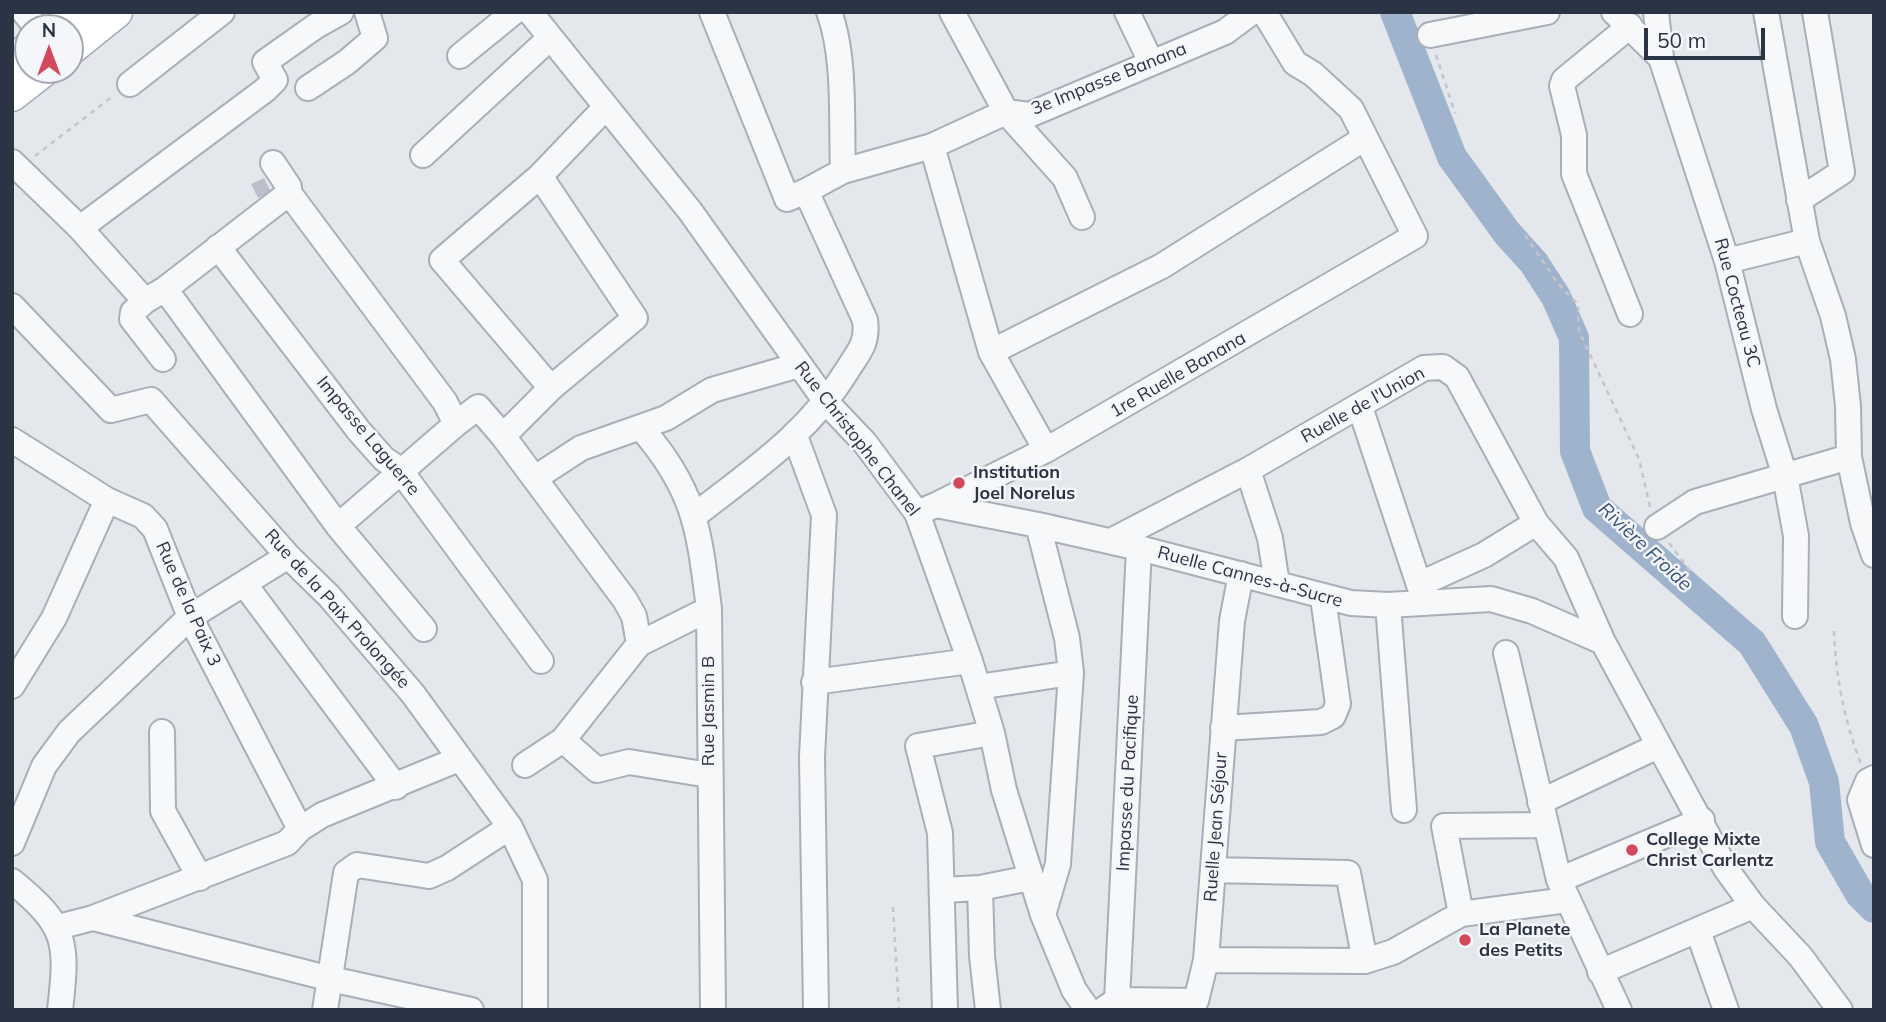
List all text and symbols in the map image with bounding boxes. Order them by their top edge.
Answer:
north arrow [14,14,84,84]
scale bar [1648,14,1769,58]
text: N [42,18,56,42]
text: 50 m [1657,27,1706,53]
street label: 3e Impasse Banana [1028,38,1190,120]
street label: Rue Cocteau 3C [1709,236,1765,370]
street label: 1re Ruelle Banana [1106,327,1250,423]
street label: Rue Christophe Chanel [790,357,924,521]
street label: Ruelle de l'Union [1297,362,1429,448]
street label: Impasse Laguerre [312,372,424,500]
place label: Institution Joel Norelus [973,462,1075,504]
marker: Institution Joel Norelus [951,475,967,491]
water label: Rivière Froide [1594,498,1696,596]
street label: Rue de la Paix Prolongée [260,525,414,693]
street label: Rue de la Paix 3 [151,538,225,670]
street label: Ruelle Cannes-à-Sucre [1155,542,1345,612]
street label: Rue Jasmin B [698,656,720,766]
street label: Impasse du Pacifique [1113,694,1143,872]
street label: Ruelle Jean Séjour [1200,751,1232,903]
place label: College Mixte Christ Carlentz [1646,829,1774,872]
marker: College Mixte Christ Carlentz [1624,842,1640,858]
place label: La Planete des Petits [1479,919,1570,962]
marker: La Planete des Petits [1457,932,1473,948]

